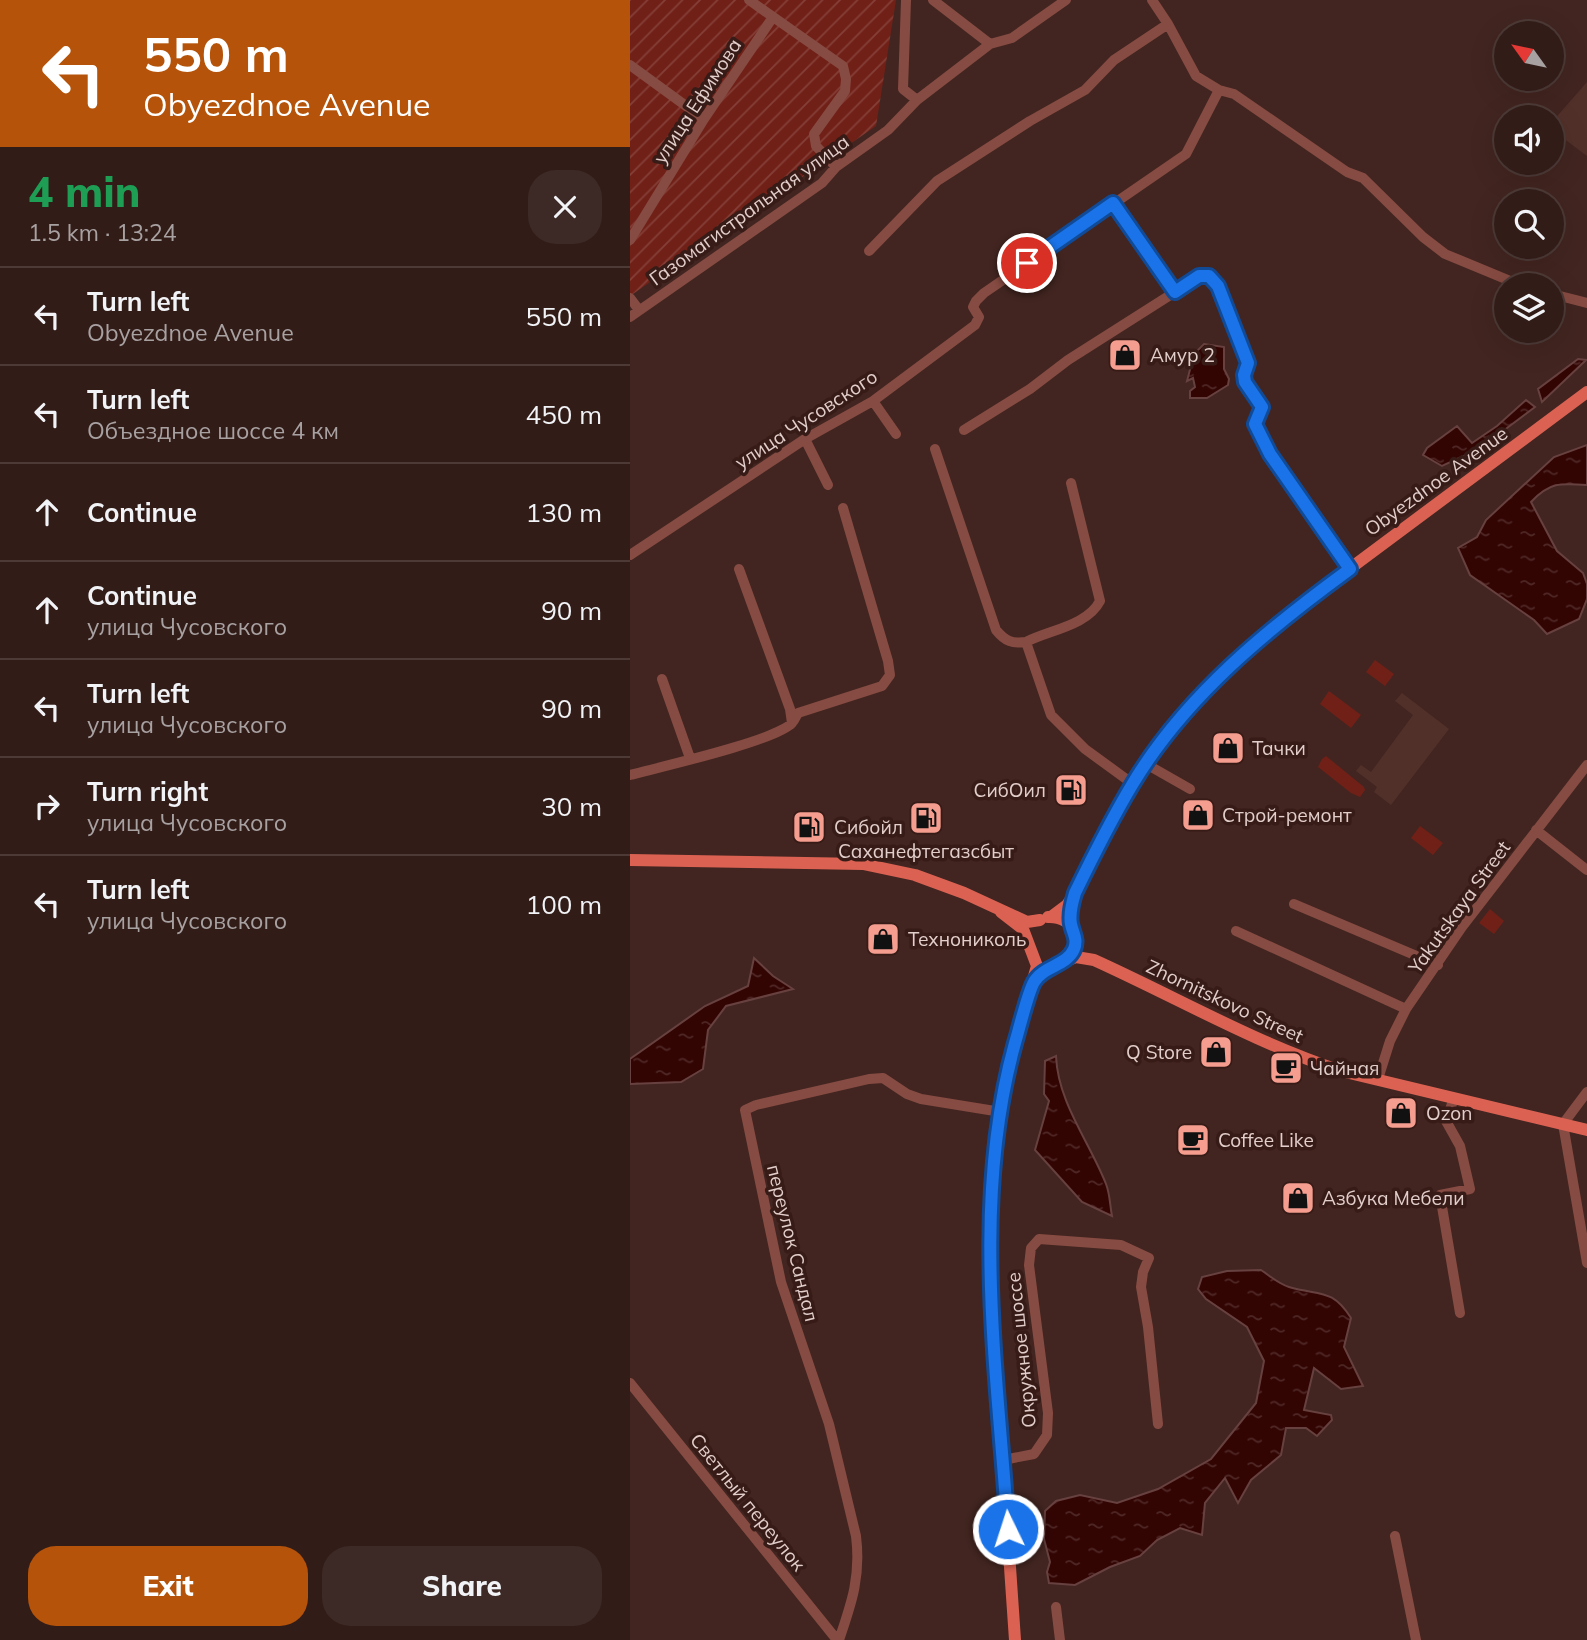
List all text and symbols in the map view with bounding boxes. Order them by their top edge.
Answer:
north arrow [1494,21,1564,91]
map controls [1494,21,1564,343]
text: 550 m [143,23,289,84]
icon: left [28,28,119,119]
street label: улица Ефимова [648,34,746,168]
text: Obyezdnoe Avenue [143,84,431,124]
button: sound [1494,105,1564,175]
street label: Газомагистральная улица [644,129,854,291]
text: 4 min [28,165,141,218]
button: close [528,170,602,244]
button: search [1494,189,1564,259]
text: 1.5 km · 13:24 [28,218,177,247]
pin [997,233,1057,293]
icon: arrive [1008,244,1046,282]
button: layers [1494,273,1564,343]
text: Turn left [87,285,189,318]
icon: left [28,297,66,335]
text: 550 m [526,300,602,333]
text: Obyezdnoe Avenue [87,318,294,347]
shop icon: Амур 2 [1106,336,1144,374]
place label: Амур 2 [1150,343,1215,367]
street label: улица Чусовского [730,364,882,474]
text: Turn left [87,383,189,416]
icon: left [28,395,66,433]
text: 450 m [526,398,602,431]
text: Объездное шоссе 4 км [87,416,339,445]
street label: Obyezdnoe Avenue [1360,421,1512,541]
icon: ahead [28,493,66,531]
text: Continue [87,496,197,529]
text: 130 m [526,496,602,529]
text: Continue [87,579,197,612]
icon: ahead [28,591,66,629]
text: 90 m [541,594,602,627]
text: улица Чусовского [87,612,287,641]
text: Turn left [87,677,189,710]
icon: left [28,689,66,727]
text: 90 m [541,692,602,725]
text: улица Чусовского [87,710,287,739]
shop icon: Тачки [1209,729,1247,767]
place label: Тачки [1252,736,1306,760]
fuel station icon: СибОил [1052,771,1090,809]
text: Turn right [87,775,208,808]
place label: СибОил [974,778,1046,802]
icon: right [28,787,66,825]
text: 30 m [541,790,602,823]
shop icon: Строй-ремонт [1179,796,1217,834]
fuel station icon: Саханефтегазсбыт [907,799,945,837]
place label: Строй-ремонт [1222,803,1352,827]
text: улица Чусовского [87,808,287,837]
fuel station icon: Сибойл [790,808,828,846]
place label: Сибойл [834,815,903,839]
street label: Yakutskaya Street [1402,836,1515,979]
place label: Саханефтегазсбыт [838,839,1014,863]
text: Turn left [87,873,189,906]
icon: left [28,885,66,923]
text: 100 m [526,888,602,921]
text: улица Чусовского [87,906,287,935]
shop icon: Технониколь [864,920,902,958]
place label: Технониколь [908,927,1026,951]
street label: Zhornitskovo Street [1143,954,1308,1048]
shop icon: Q Store [1197,1033,1235,1071]
place label: Q Store [1126,1040,1192,1064]
cafe icon: Чайная [1267,1049,1305,1087]
place label: Чайная [1310,1056,1379,1080]
shop icon: Ozon [1382,1094,1420,1132]
place label: Ozon [1426,1101,1472,1125]
cafe icon: Coffee Like [1174,1121,1212,1159]
place label: Coffee Like [1218,1128,1314,1152]
street label: переулок Сандал [762,1162,824,1324]
shop icon: Азбука Мебели [1279,1179,1317,1217]
place label: Азбука Мебели [1322,1186,1464,1210]
street label: Окружное шоссе [1001,1271,1041,1429]
street label: Светлый переулок [685,1428,811,1576]
position arrow [971,1492,1045,1566]
button: Exit [28,1546,308,1626]
button: Share [322,1546,602,1626]

